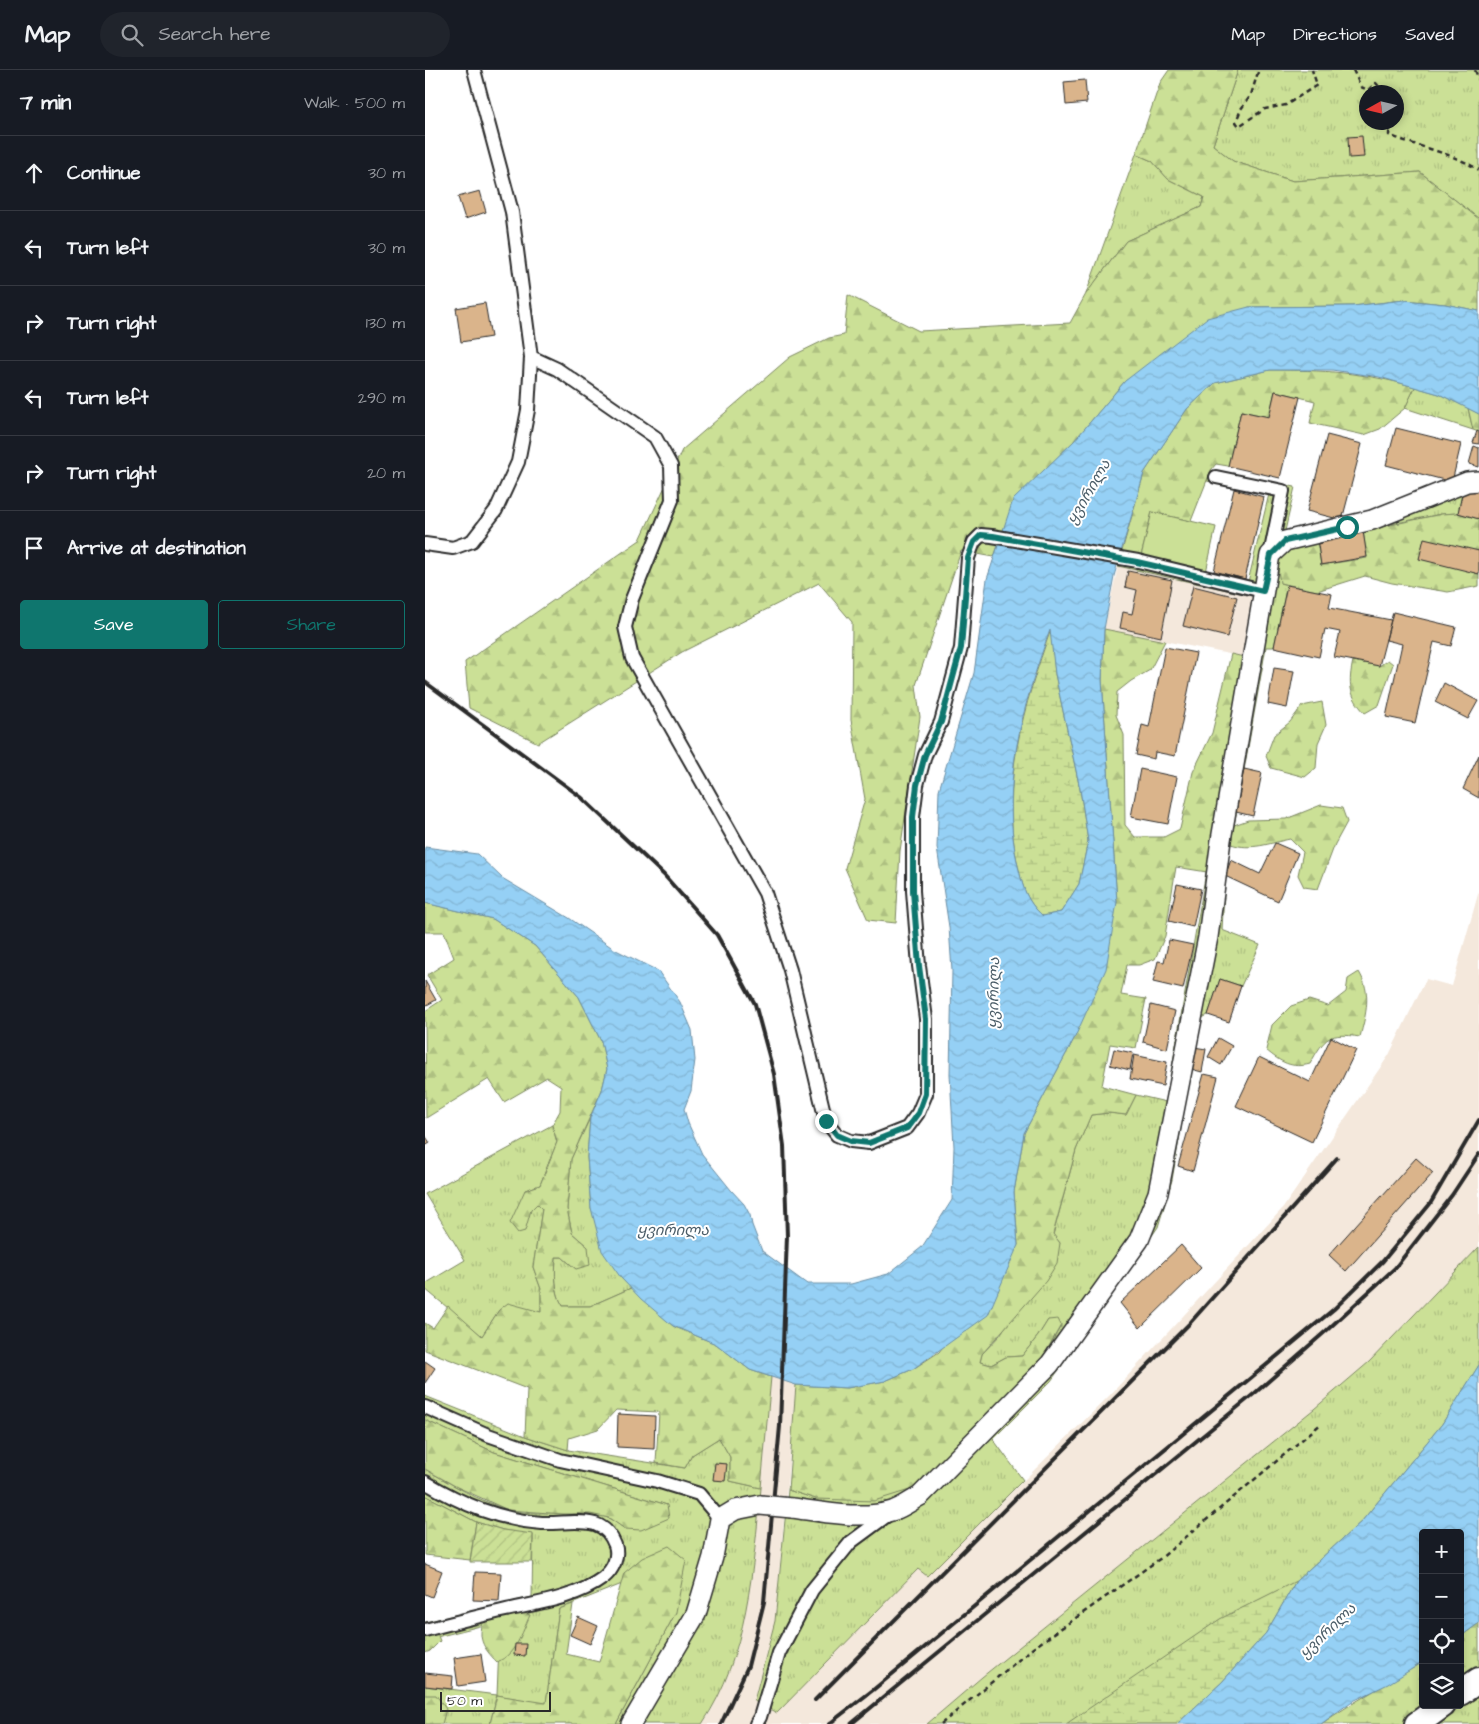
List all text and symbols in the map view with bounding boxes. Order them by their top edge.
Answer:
search box [100,12,450,57]
text: Map [25,18,70,52]
icon: search [118,21,146,49]
text: Search here [158,21,271,48]
text: Map [1231,22,1265,47]
text: Directions [1293,22,1377,47]
text: Saved [1405,22,1454,47]
north arrow [1359,85,1404,130]
text: 7 min [20,88,71,117]
text: Walk · 500 m [304,92,405,114]
icon: ahead [20,159,48,187]
text: Continue [67,160,141,187]
text: 30 m [368,162,405,184]
icon: left [20,234,48,262]
text: Turn left [67,235,148,262]
text: 30 m [368,237,405,259]
icon: right [20,309,48,337]
text: Turn right [67,310,156,337]
text: 130 m [366,312,405,334]
icon: left [20,384,48,412]
text: Turn left [67,385,148,412]
text: 290 m [358,387,405,409]
water label: ყვირილა [1062,455,1116,528]
icon: right [20,459,48,487]
text: Turn right [67,460,156,487]
text: 20 m [367,462,405,484]
route start [1336,516,1359,539]
icon: arrive [20,534,48,562]
text: Arrive at destination [67,535,246,562]
button: Save [20,600,208,649]
button: Share [218,600,405,649]
water label: ყვირილა [983,956,1005,1029]
route end [815,1110,838,1133]
water label: ყვირილა [637,1220,709,1241]
map controls [1419,1529,1464,1709]
button: + [1419,1529,1464,1574]
button: − [1419,1574,1464,1619]
water label: ყვირილა [1295,1598,1361,1663]
button: locate [1419,1619,1464,1664]
button: layers [1419,1664,1464,1709]
scale bar [440,1689,551,1712]
text: 50 m [447,1691,482,1711]

